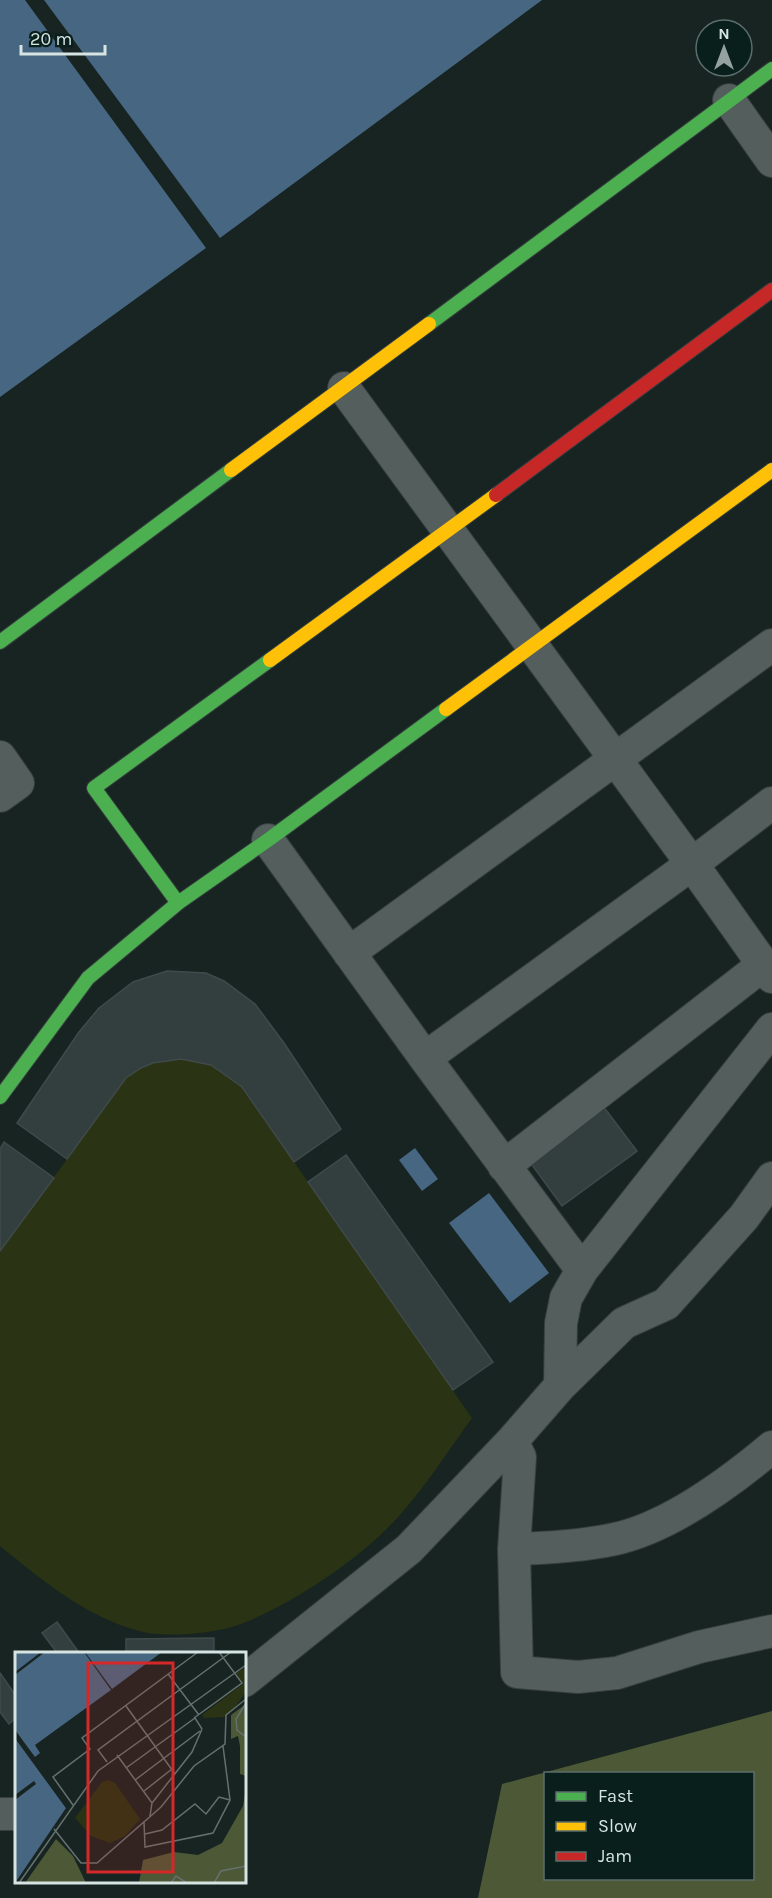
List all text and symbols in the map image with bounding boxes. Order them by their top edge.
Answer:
scale bar [21,18,105,56]
north arrow [694,18,754,78]
text: N [718,24,730,43]
text: 20 m [30,28,72,50]
inset map [15,1652,246,1883]
legend [544,1772,754,1880]
text: Fast [598,1785,633,1807]
text: Slow [598,1815,637,1837]
text: Jam [598,1845,632,1867]

